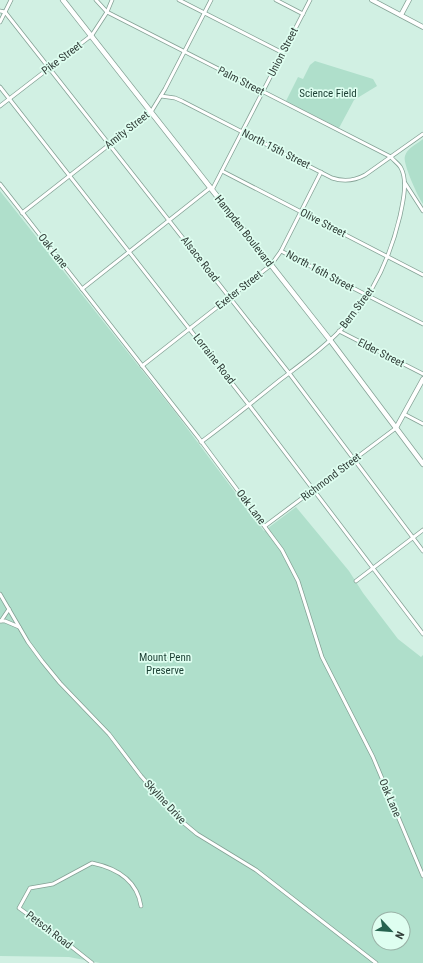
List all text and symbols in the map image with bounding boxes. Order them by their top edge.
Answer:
street label: Union Street [265,25,301,79]
street label: Pike Street [39,39,85,77]
street label: Palm Street [216,64,266,98]
park label: Science Field [299,87,357,100]
street label: Amity Street [102,108,152,152]
street label: North 15th Street [240,126,312,172]
street label: Hampden Boulevard [212,193,276,269]
street label: Olive Street [298,206,348,240]
street label: Oak Lane [35,231,71,271]
street label: Alsace Road [178,234,222,284]
street label: North 16th Street [284,248,356,294]
street label: Exeter Street [213,268,265,312]
street label: Bern Street [337,285,377,331]
street label: Lorraine Road [190,331,238,387]
street label: Elder Street [356,336,406,370]
street label: Richmond Street [298,450,364,504]
street label: Oak Lane [234,487,268,527]
park label: Mount Penn Preserve [139,651,191,677]
street label: Skyline Drive [141,777,189,827]
street label: Oak Lane [376,777,404,819]
street label: Petsch Road [23,908,75,952]
north arrow [371,911,411,951]
text: N [392,929,407,941]

